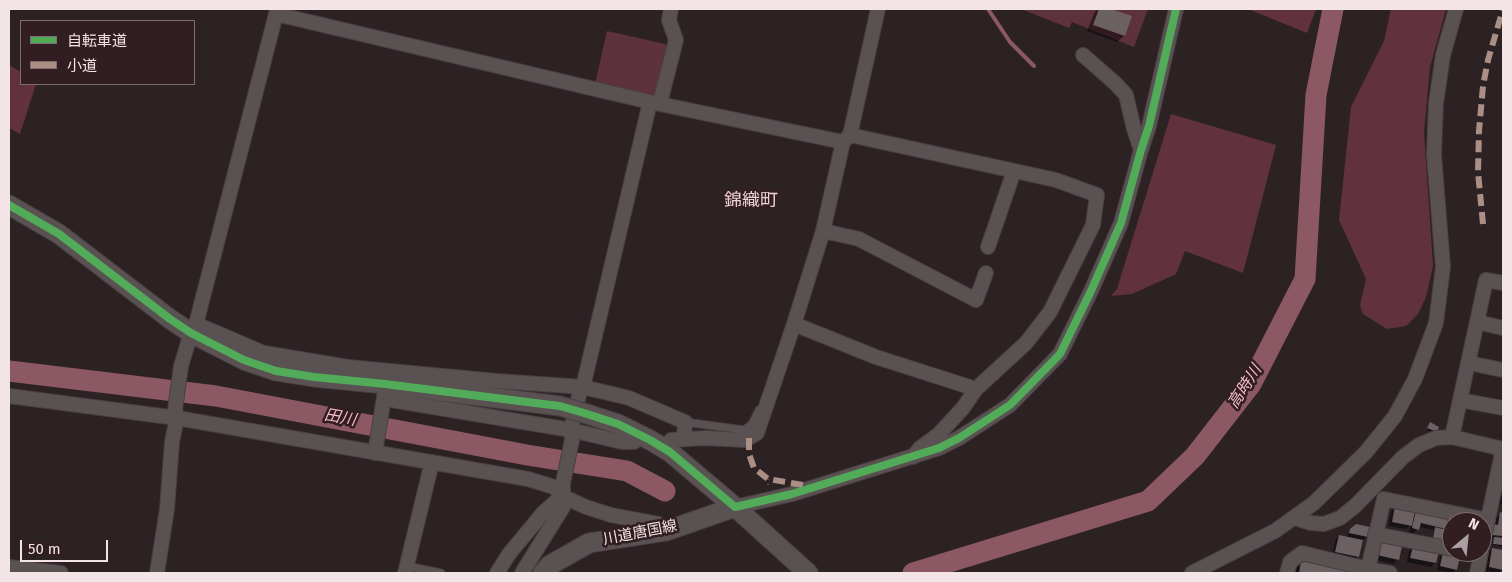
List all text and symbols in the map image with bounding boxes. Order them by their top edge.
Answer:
legend [20,20,195,85]
text: 自転車道 [67,32,127,50]
text: 小道 [67,57,97,75]
district label: 錦織町 [724,190,778,212]
water label: 高時川 [1224,362,1266,412]
water label: 田川 [323,406,357,430]
north arrow [1442,512,1492,562]
text: N [1466,515,1482,534]
street label: 川道唐国線 [601,517,679,549]
scale bar [22,530,110,562]
text: 50 m [28,540,61,558]

